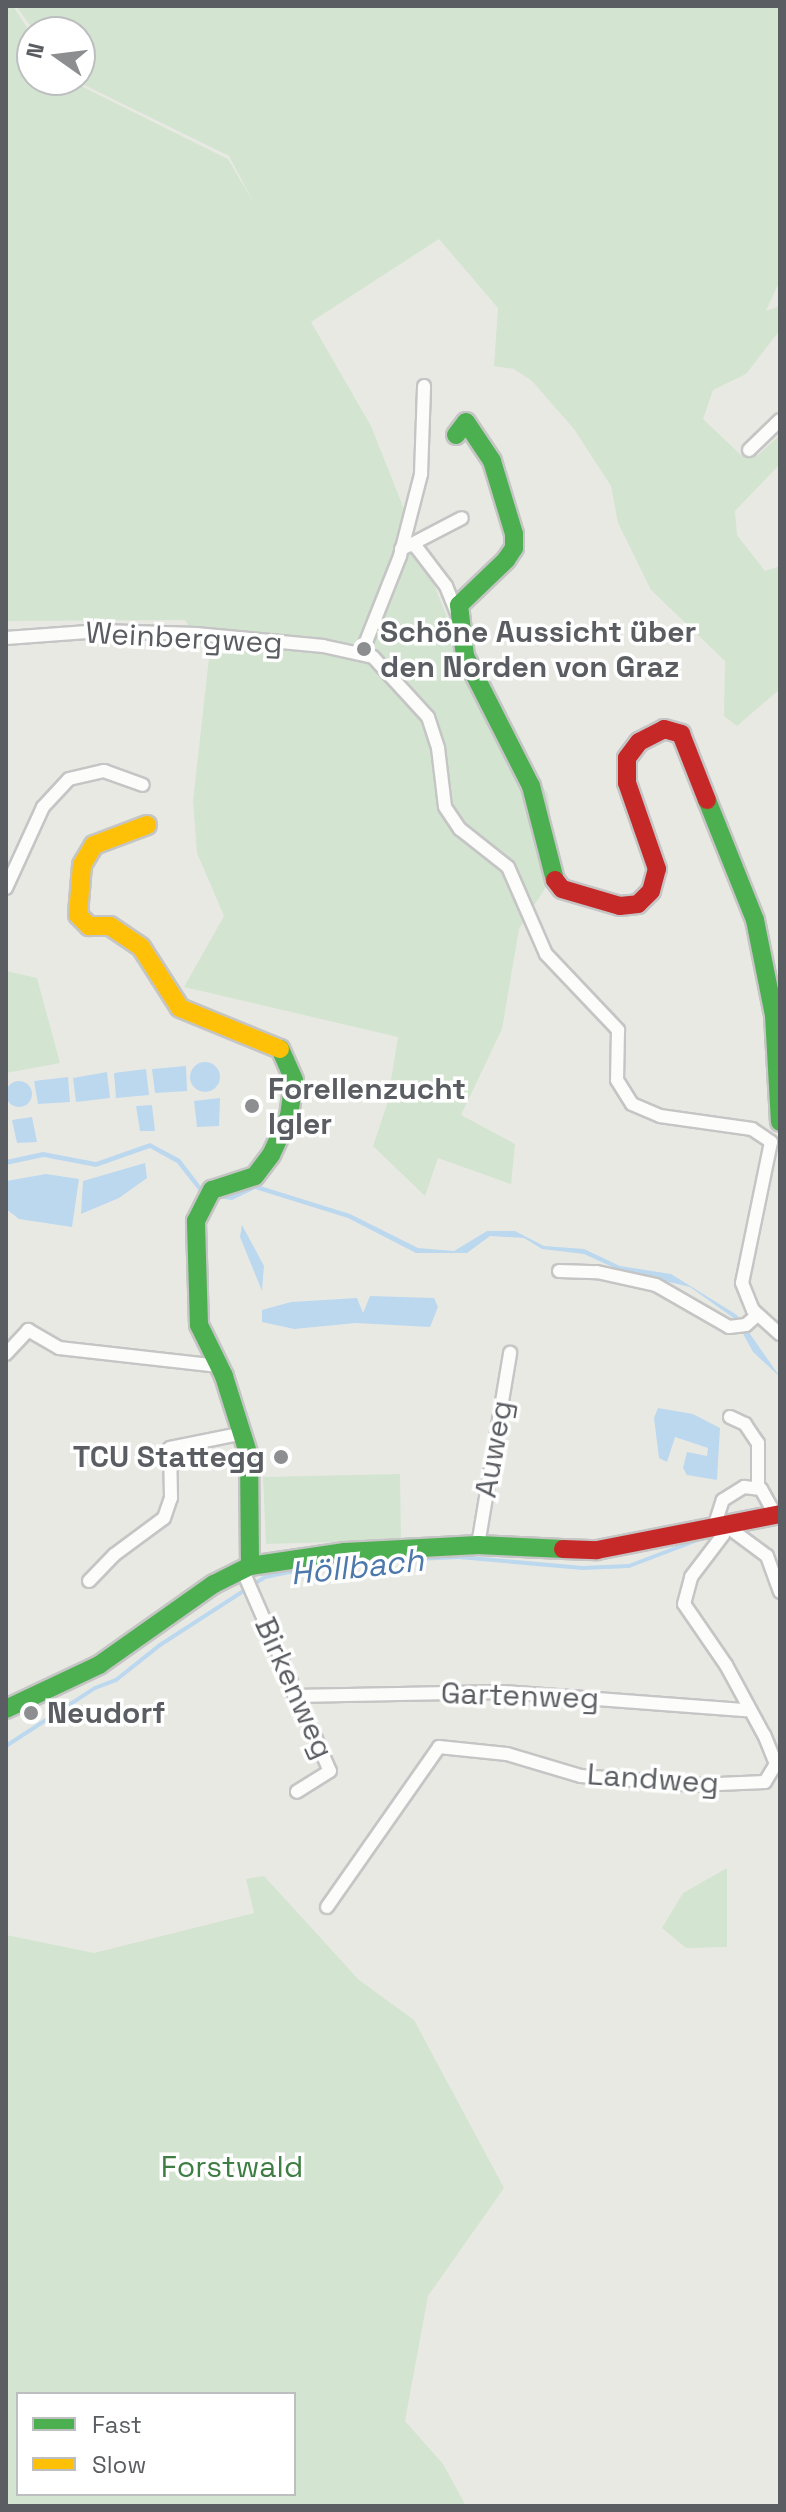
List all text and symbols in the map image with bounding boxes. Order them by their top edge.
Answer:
north arrow [16,16,96,96]
text: N [19,40,50,61]
place label: Schöne Aussicht über den Norden von Graz [380,614,697,684]
street label: Weinbergweg [85,615,283,661]
marker: Schöne Aussicht über den Norden von Graz [355,640,373,658]
place label: Forellenzucht Igler [268,1071,466,1142]
marker: Forellenzucht Igler [243,1097,261,1115]
street label: Auweg [468,1398,520,1500]
place label: TCU Stattegg [73,1439,265,1475]
marker: TCU Stattegg [272,1448,290,1466]
water label: Höllbach [288,1541,426,1593]
street label: Birkenweg [247,1612,341,1764]
street label: Gartenweg [440,1675,600,1717]
place label: Neudorf [47,1695,165,1731]
marker: Neudorf [22,1704,40,1722]
street label: Landweg [586,1756,720,1802]
park label: Forstwald [161,2149,303,2185]
legend [16,2392,296,2496]
text: Fast [92,2409,142,2440]
text: Slow [92,2449,146,2480]

